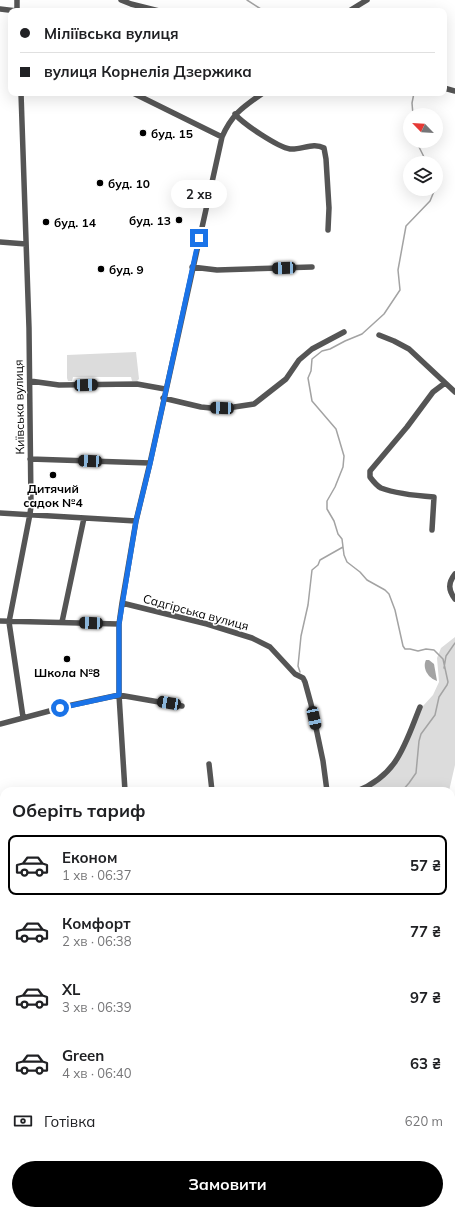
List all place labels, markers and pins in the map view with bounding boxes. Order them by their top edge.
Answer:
place label: буд. 15 [151,126,193,141]
marker: буд. 15 [138,128,148,138]
place label: буд. 10 [108,176,150,191]
marker: буд. 10 [95,178,105,188]
place label: буд. 13 [129,213,171,228]
place label: буд. 14 [54,215,96,230]
marker: буд. 13 [174,215,184,225]
marker: буд. 14 [41,217,51,227]
place label: буд. 9 [109,262,144,277]
marker: буд. 9 [96,264,106,274]
marker: Дитячий садок №4 [48,470,58,480]
place label: Дитячий садок №4 [23,481,83,510]
marker: Школа №8 [62,654,72,664]
place label: Школа №8 [34,665,100,680]

